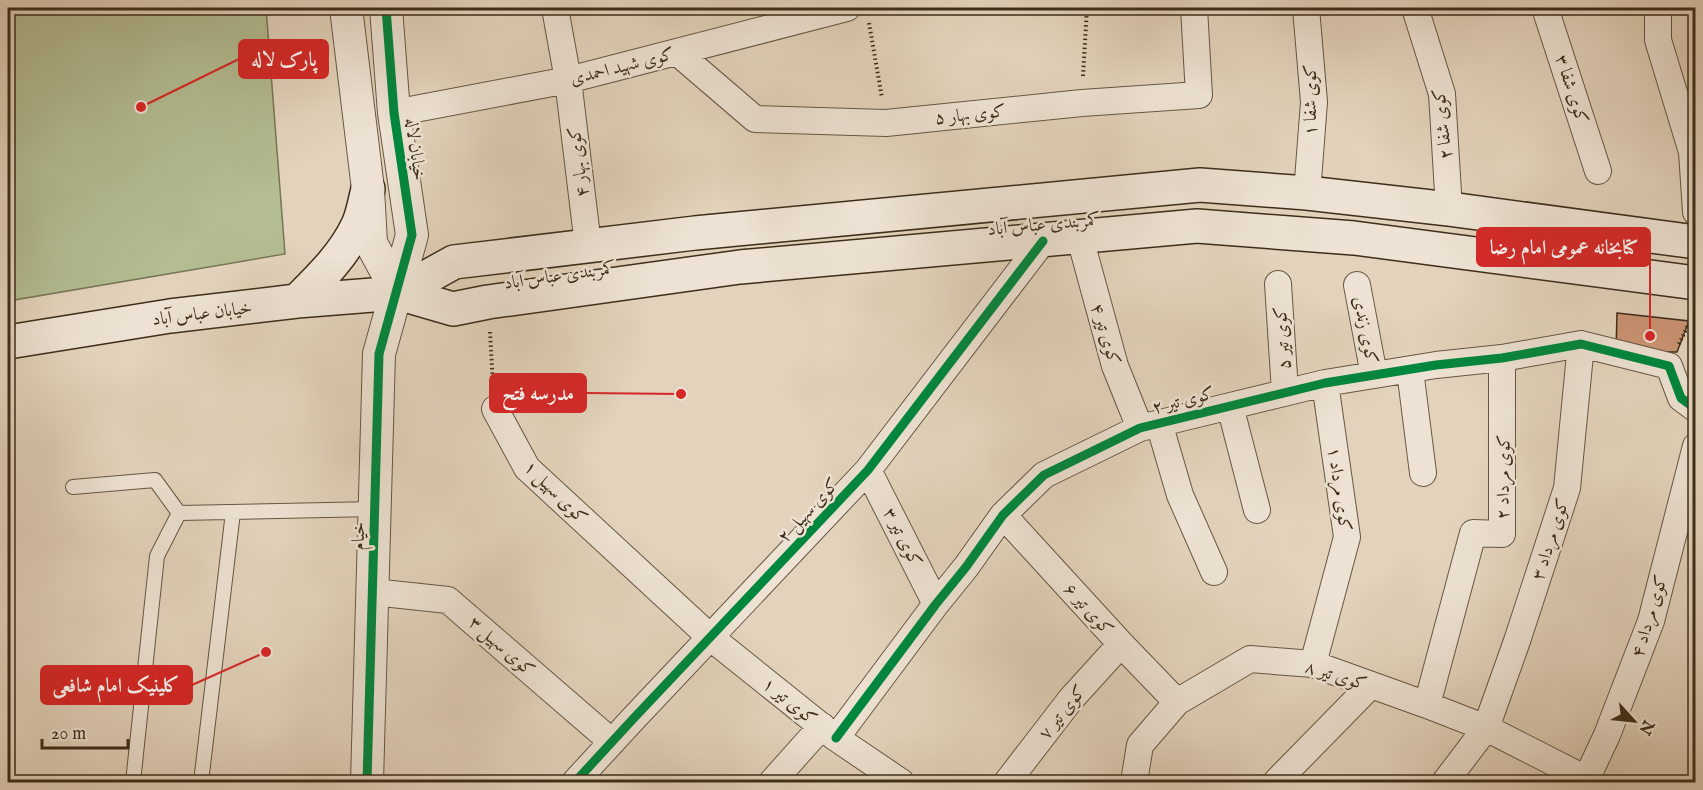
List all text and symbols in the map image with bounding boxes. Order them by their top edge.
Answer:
callout: پارک لاله [239,40,328,78]
street label: کوی شهید احمدی [568,43,677,91]
text: پارک لاله [251,48,318,74]
street label: کوی شفا ۳ [1549,52,1593,127]
street label: کوی شفا ۱ [1300,64,1323,136]
street label: کوی شفا ۲ [1428,87,1459,161]
street label: کوی بهار ۵ [934,100,1007,131]
street label: خیابان لاله [399,116,430,182]
street label: کوی بهار ۴ [564,125,595,198]
street label: کمربندی عباس آباد [987,209,1102,242]
callout: کتابخانه عمومی امام رضا [1477,228,1650,266]
text: کتابخانه عمومی امام رضا [1490,236,1638,265]
street label: کمربندی عباس آباد [502,257,618,296]
street label: کوی زندی [1347,295,1382,366]
street label: خیابان عباس آباد [151,297,253,332]
street label: کوی تیر ۴ [1084,301,1125,368]
street label: کوی تیر ۵ [1270,305,1297,370]
callout: مدرسه فتح [490,374,586,412]
text: مدرسه فتح [502,382,574,411]
street label: کوی تیر ۲ [1150,383,1217,420]
street label: کوی مرداد ۲ [1492,434,1517,520]
street label: کوی مرداد ۱ [1321,445,1356,533]
street label: کوی سهیل ۱ [518,456,592,530]
street label: کوی سهیل ۲ [773,474,845,548]
street label: کوی مرداد ۳ [1527,495,1576,583]
street label: کوی تیر ۳ [877,504,926,571]
street label: خیام [348,521,374,551]
street label: کوی مرداد ۴ [1627,572,1674,660]
street label: کوی تیر ۶ [1058,579,1118,641]
street label: کوی سهیل ۳ [463,612,539,682]
street label: کوی تیر ۸ [1302,656,1369,697]
callout: کلینیک امام شافعی [41,666,192,704]
street label: کوی تیر ۱ [757,673,821,731]
text: کلینیک امام شافعی [53,674,179,703]
street label: کوی تیر ۷ [1034,681,1092,745]
north arrow [1604,691,1664,751]
scale bar [42,712,128,750]
text: N [1633,715,1658,738]
text: 20 m [51,723,86,746]

